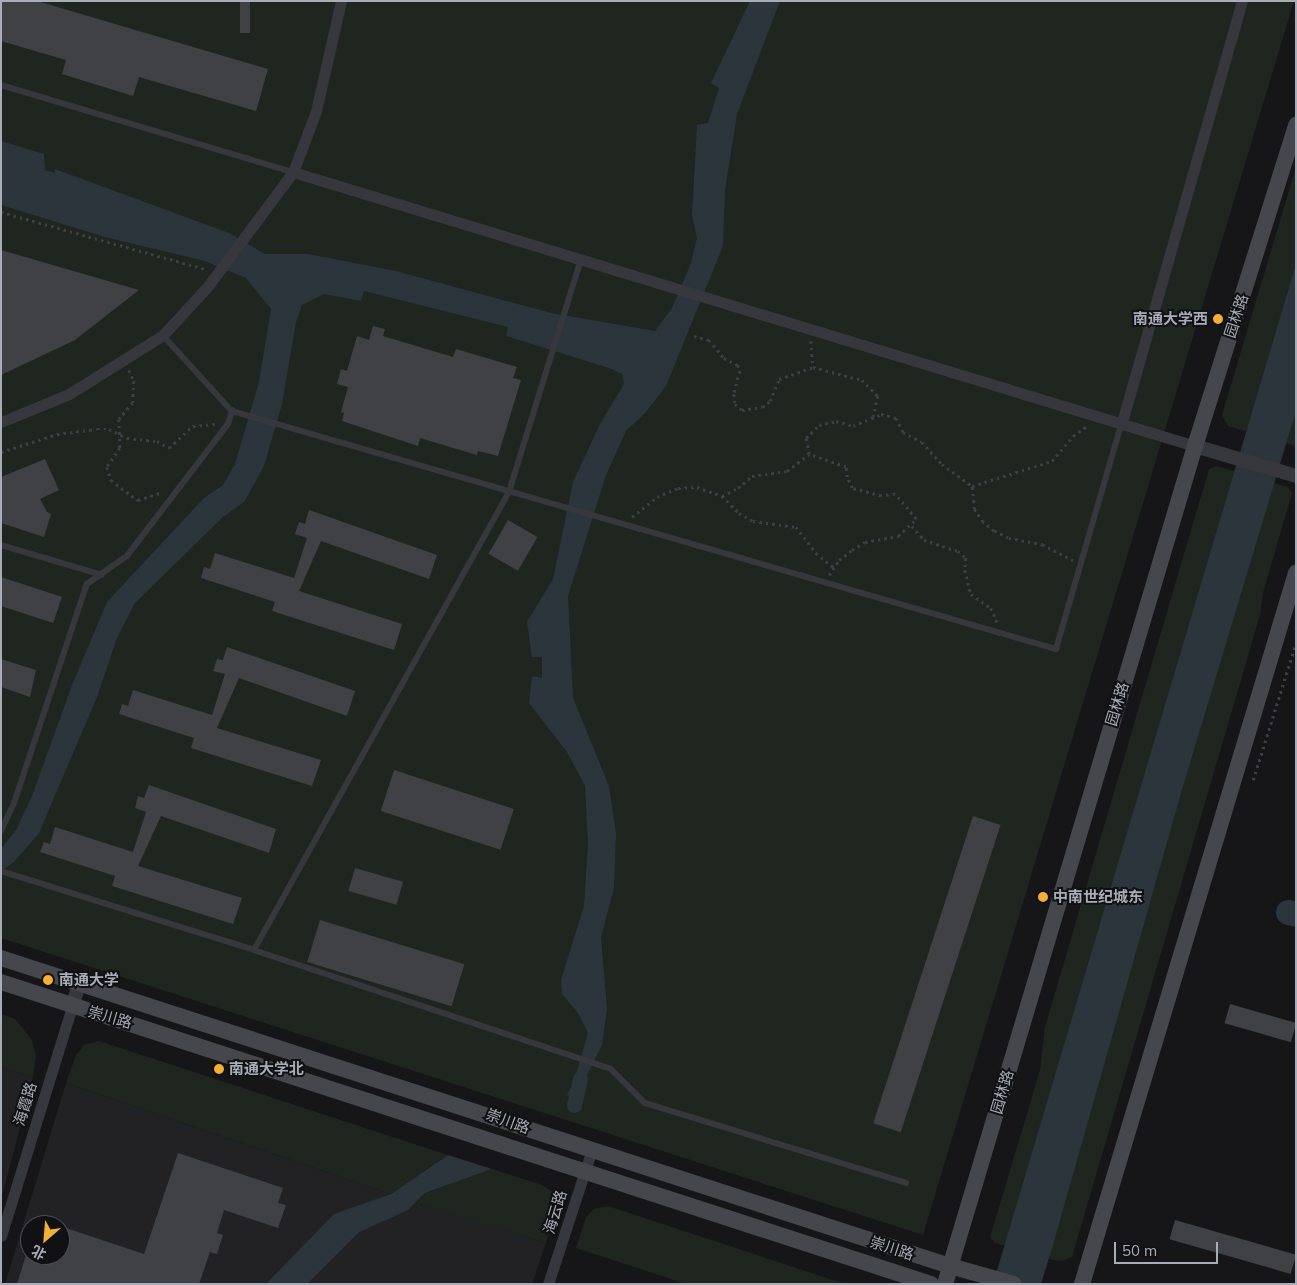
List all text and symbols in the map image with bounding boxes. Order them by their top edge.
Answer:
street label: 园林路 [1220,292,1252,340]
place label: 南通大学西 [1133,310,1208,328]
marker: 南通大学西 [1212,313,1224,325]
street label: 园林路 [1102,680,1132,728]
place label: 中南世纪城东 [1053,888,1143,906]
marker: 中南世纪城东 [1037,891,1049,903]
place label: 南通大学 [59,971,119,989]
marker: 南通大学 [41,973,55,987]
street label: 崇川路 [86,1002,134,1032]
place label: 南通大学北 [229,1060,304,1078]
marker: 南通大学北 [213,1063,225,1075]
street label: 园林路 [987,1068,1017,1116]
street label: 海霞路 [10,1080,40,1128]
street label: 崇川路 [484,1105,532,1137]
street label: 海云路 [540,1188,570,1236]
north arrow [20,1215,70,1265]
street label: 崇川路 [868,1232,916,1264]
scale bar [1117,1232,1221,1264]
text: 北 [28,1241,49,1264]
text: 50 m [1122,1241,1157,1260]

